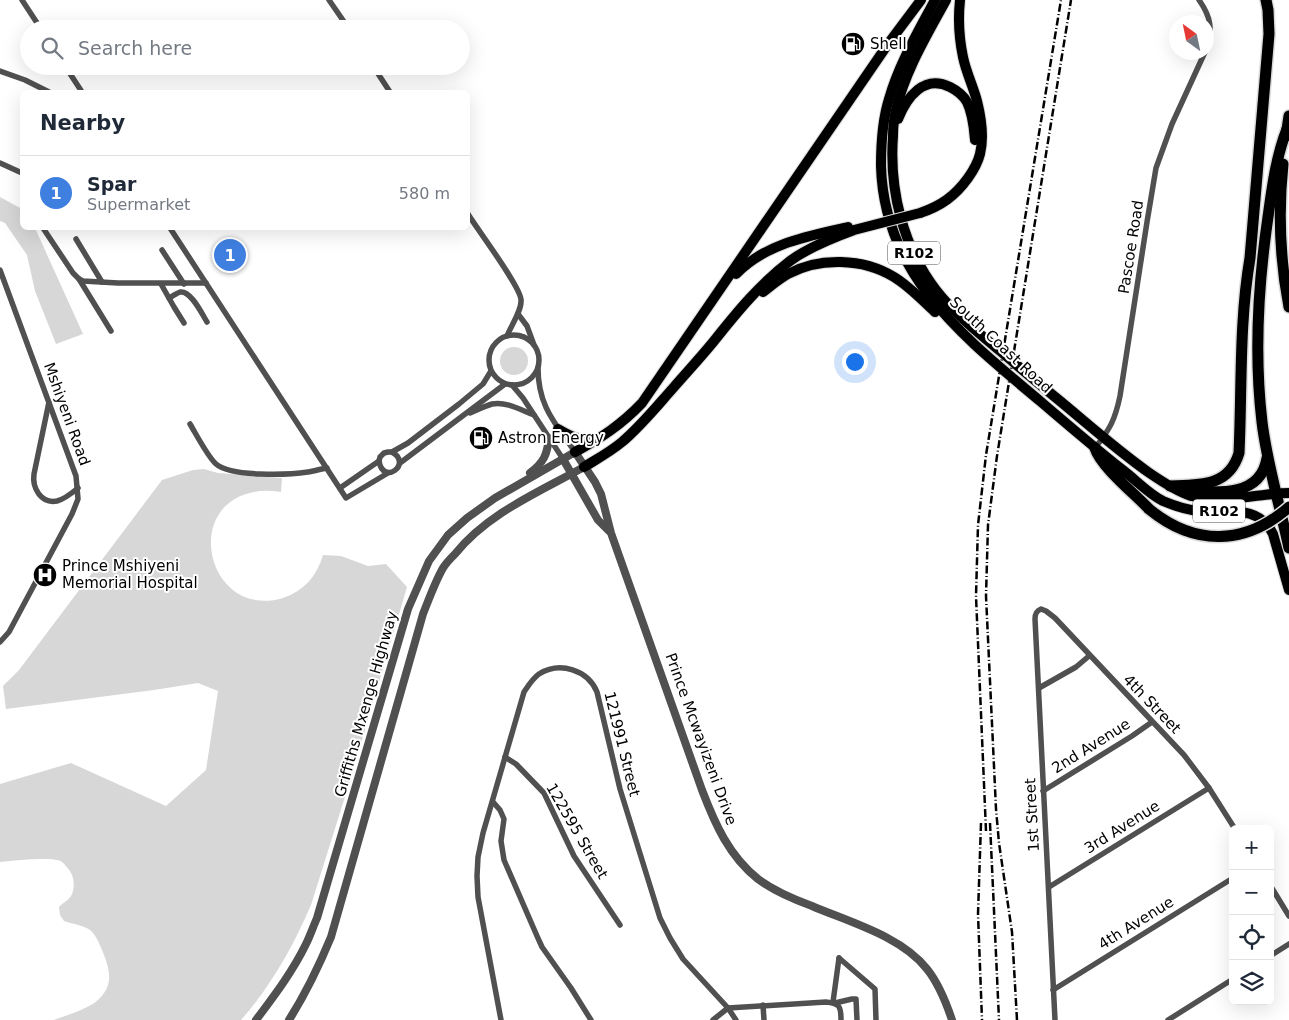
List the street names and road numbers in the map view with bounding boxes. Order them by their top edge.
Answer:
street label: Pascoe Road [1115,199,1147,295]
road number: R102 [888,242,940,264]
street label: South Coast Road [946,293,1056,397]
street label: Mshiyeni Road [40,360,94,468]
road number: R102 [1193,500,1245,522]
street label: Griffiths Mxenge Highway [331,609,401,799]
street label: Prince Mcwayizeni Drive [661,650,741,828]
street label: 4th Street [1119,671,1185,737]
street label: 121991 Street [600,690,644,798]
street label: 2nd Avenue [1048,715,1134,777]
street label: 1st Street [1021,778,1043,852]
street label: 122595 Street [542,780,612,882]
street label: 3rd Avenue [1081,797,1163,857]
street label: 4th Avenue [1095,893,1177,953]

